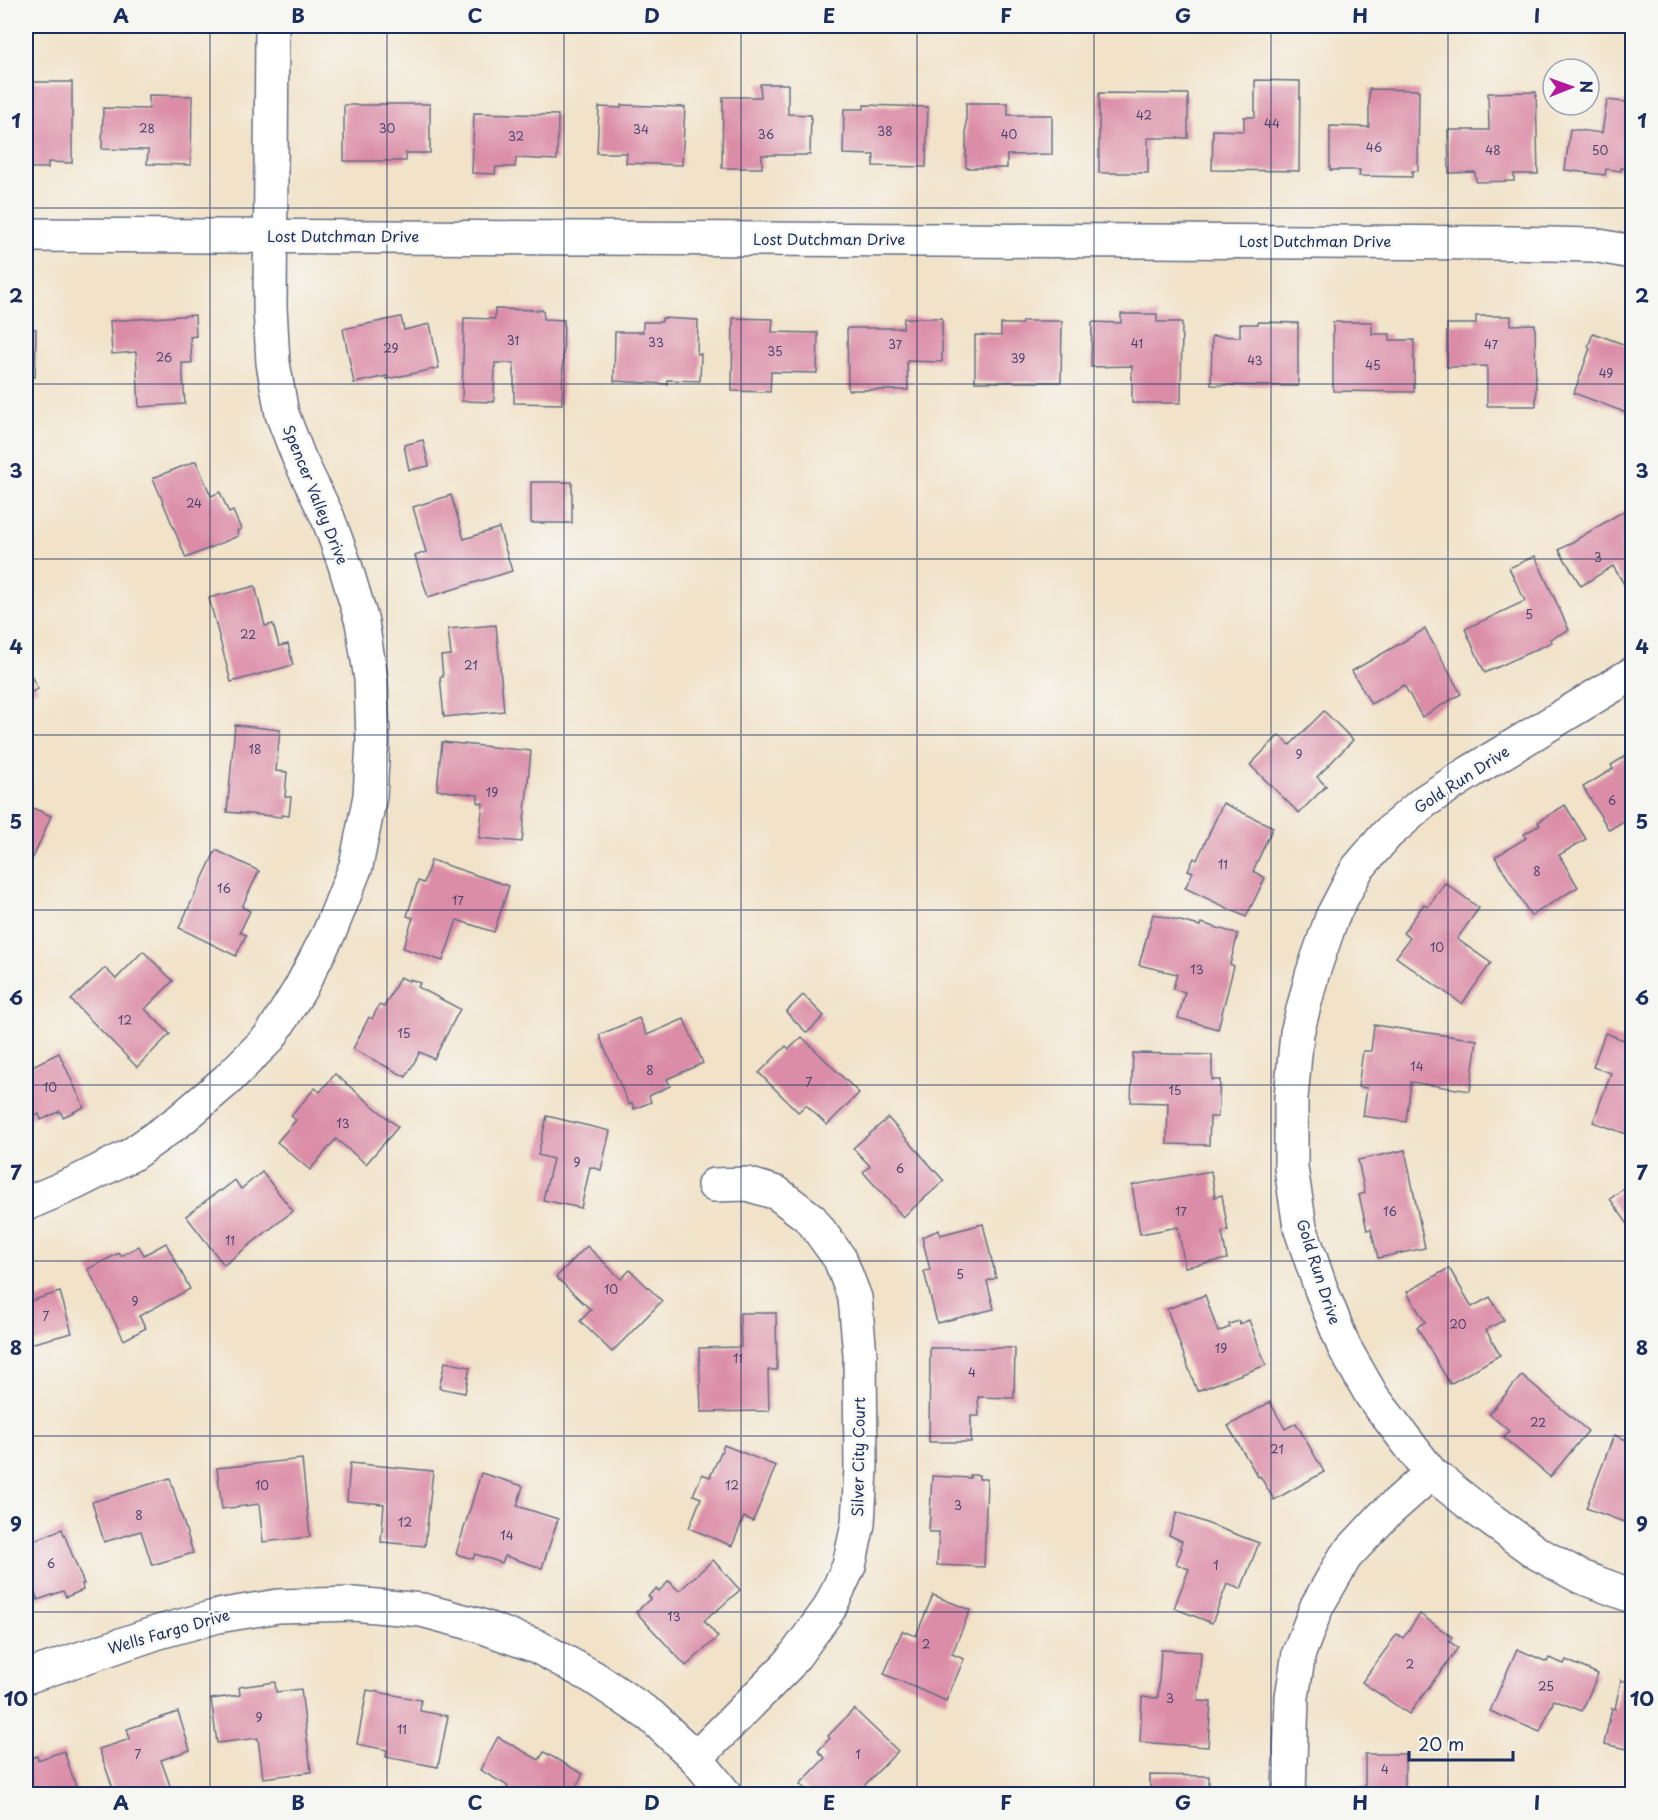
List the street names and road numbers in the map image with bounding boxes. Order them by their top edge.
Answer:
street label: Lost Dutchman Drive [267,224,419,247]
street label: Lost Dutchman Drive [753,227,905,250]
street label: Lost Dutchman Drive [1239,229,1391,252]
street label: Spencer Valley Drive [278,421,355,568]
street label: Gold Run Drive [1409,739,1513,818]
street label: Gold Run Drive [1292,1216,1347,1327]
street label: Silver City Court [845,1397,870,1517]
street label: Wells Fargo Drive [105,1602,232,1659]

